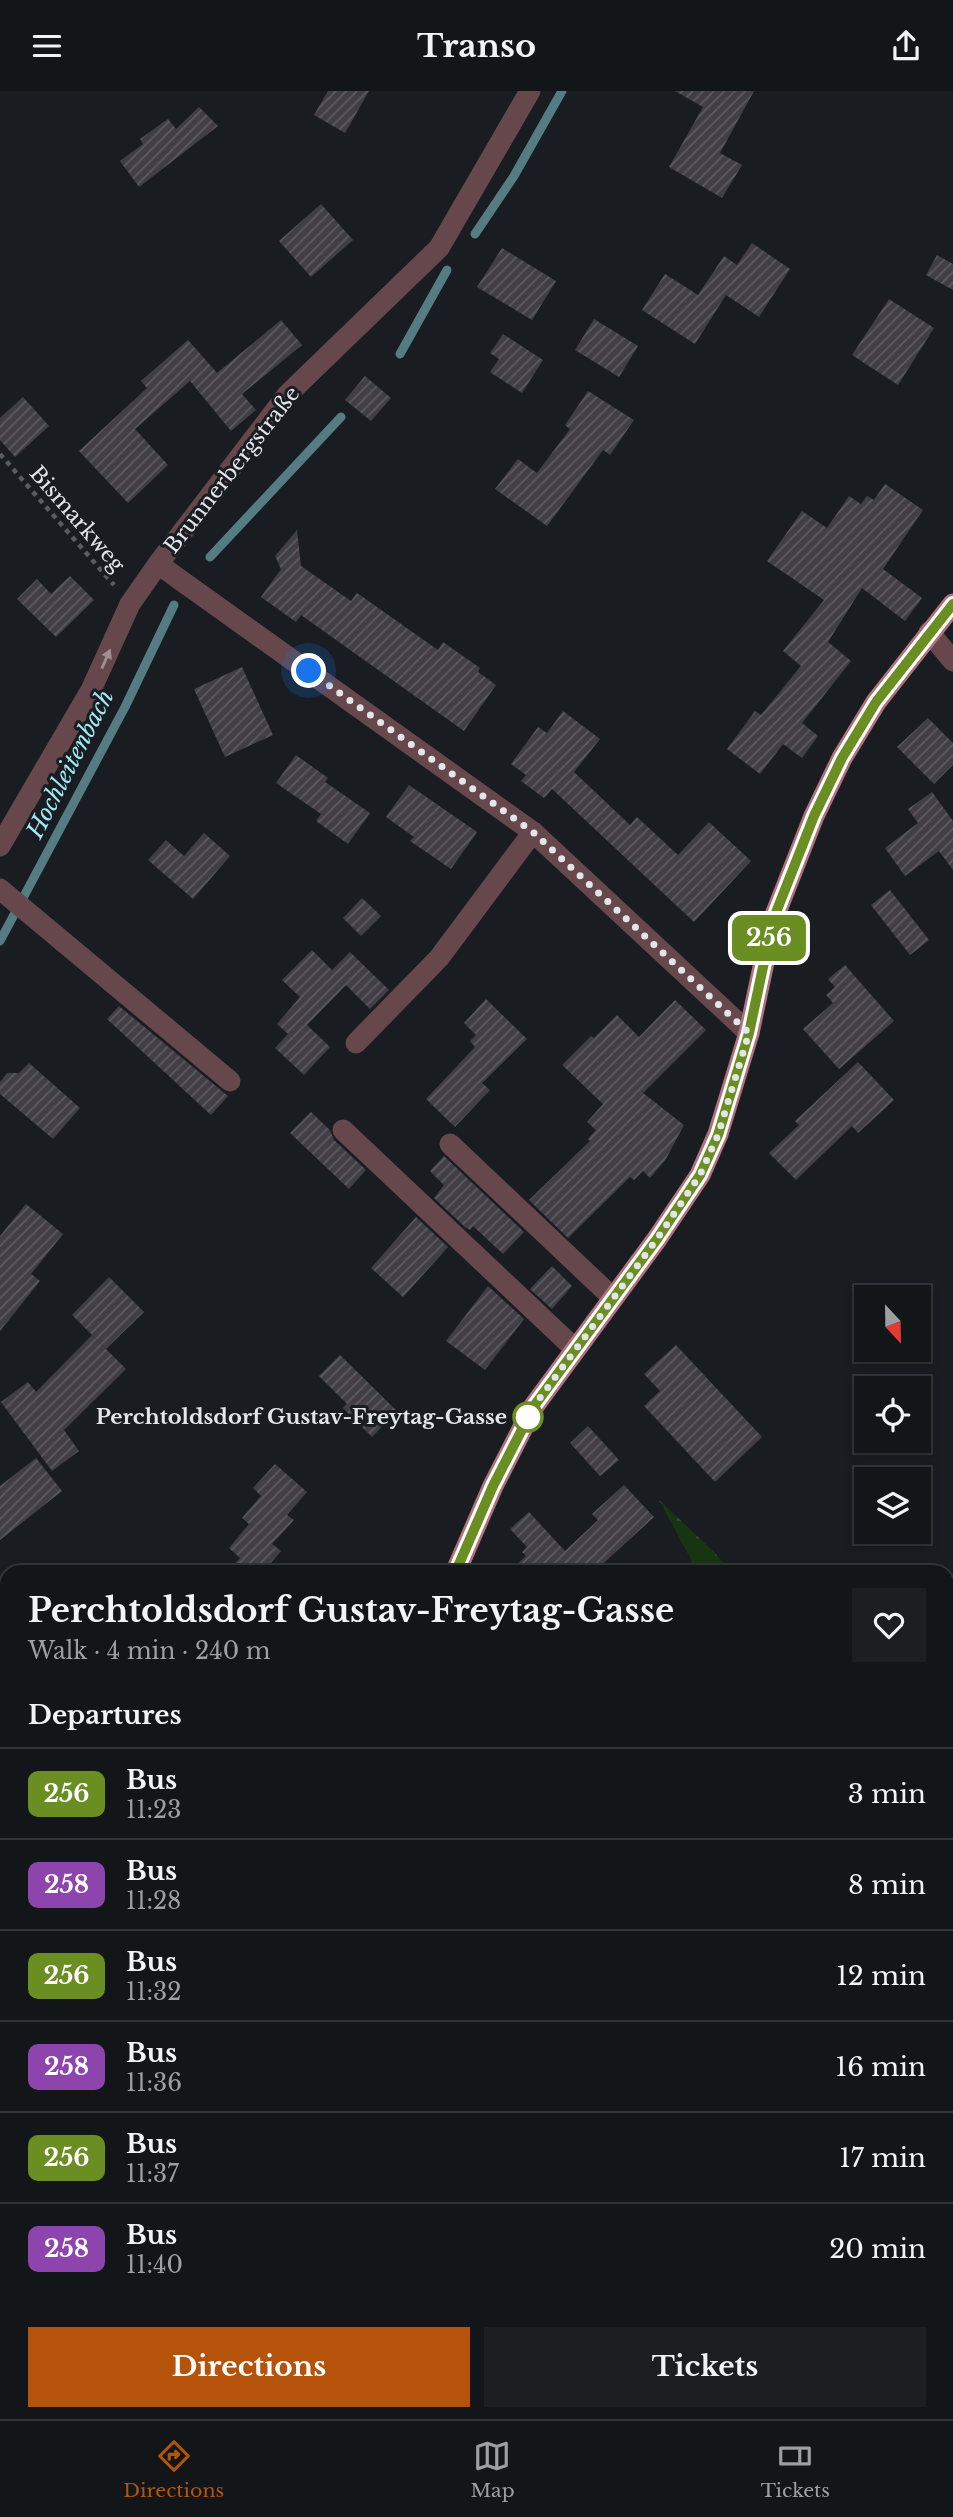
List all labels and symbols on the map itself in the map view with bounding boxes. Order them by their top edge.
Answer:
street label: Brunnerbergstraße [159,381,305,559]
street label: Bismarkweg [24,461,130,578]
one-way arrow [100,649,112,669]
your location [291,653,326,688]
water label: Hochleitenbach [20,685,119,844]
line badge: 256 [729,915,809,961]
north arrow [854,1285,931,1361]
marker: Perchtoldsdorf Gustav-Freytag-Gasse [513,1402,543,1432]
place label: Perchtoldsdorf Gustav-Freytag-Gasse [96,1404,507,1430]

